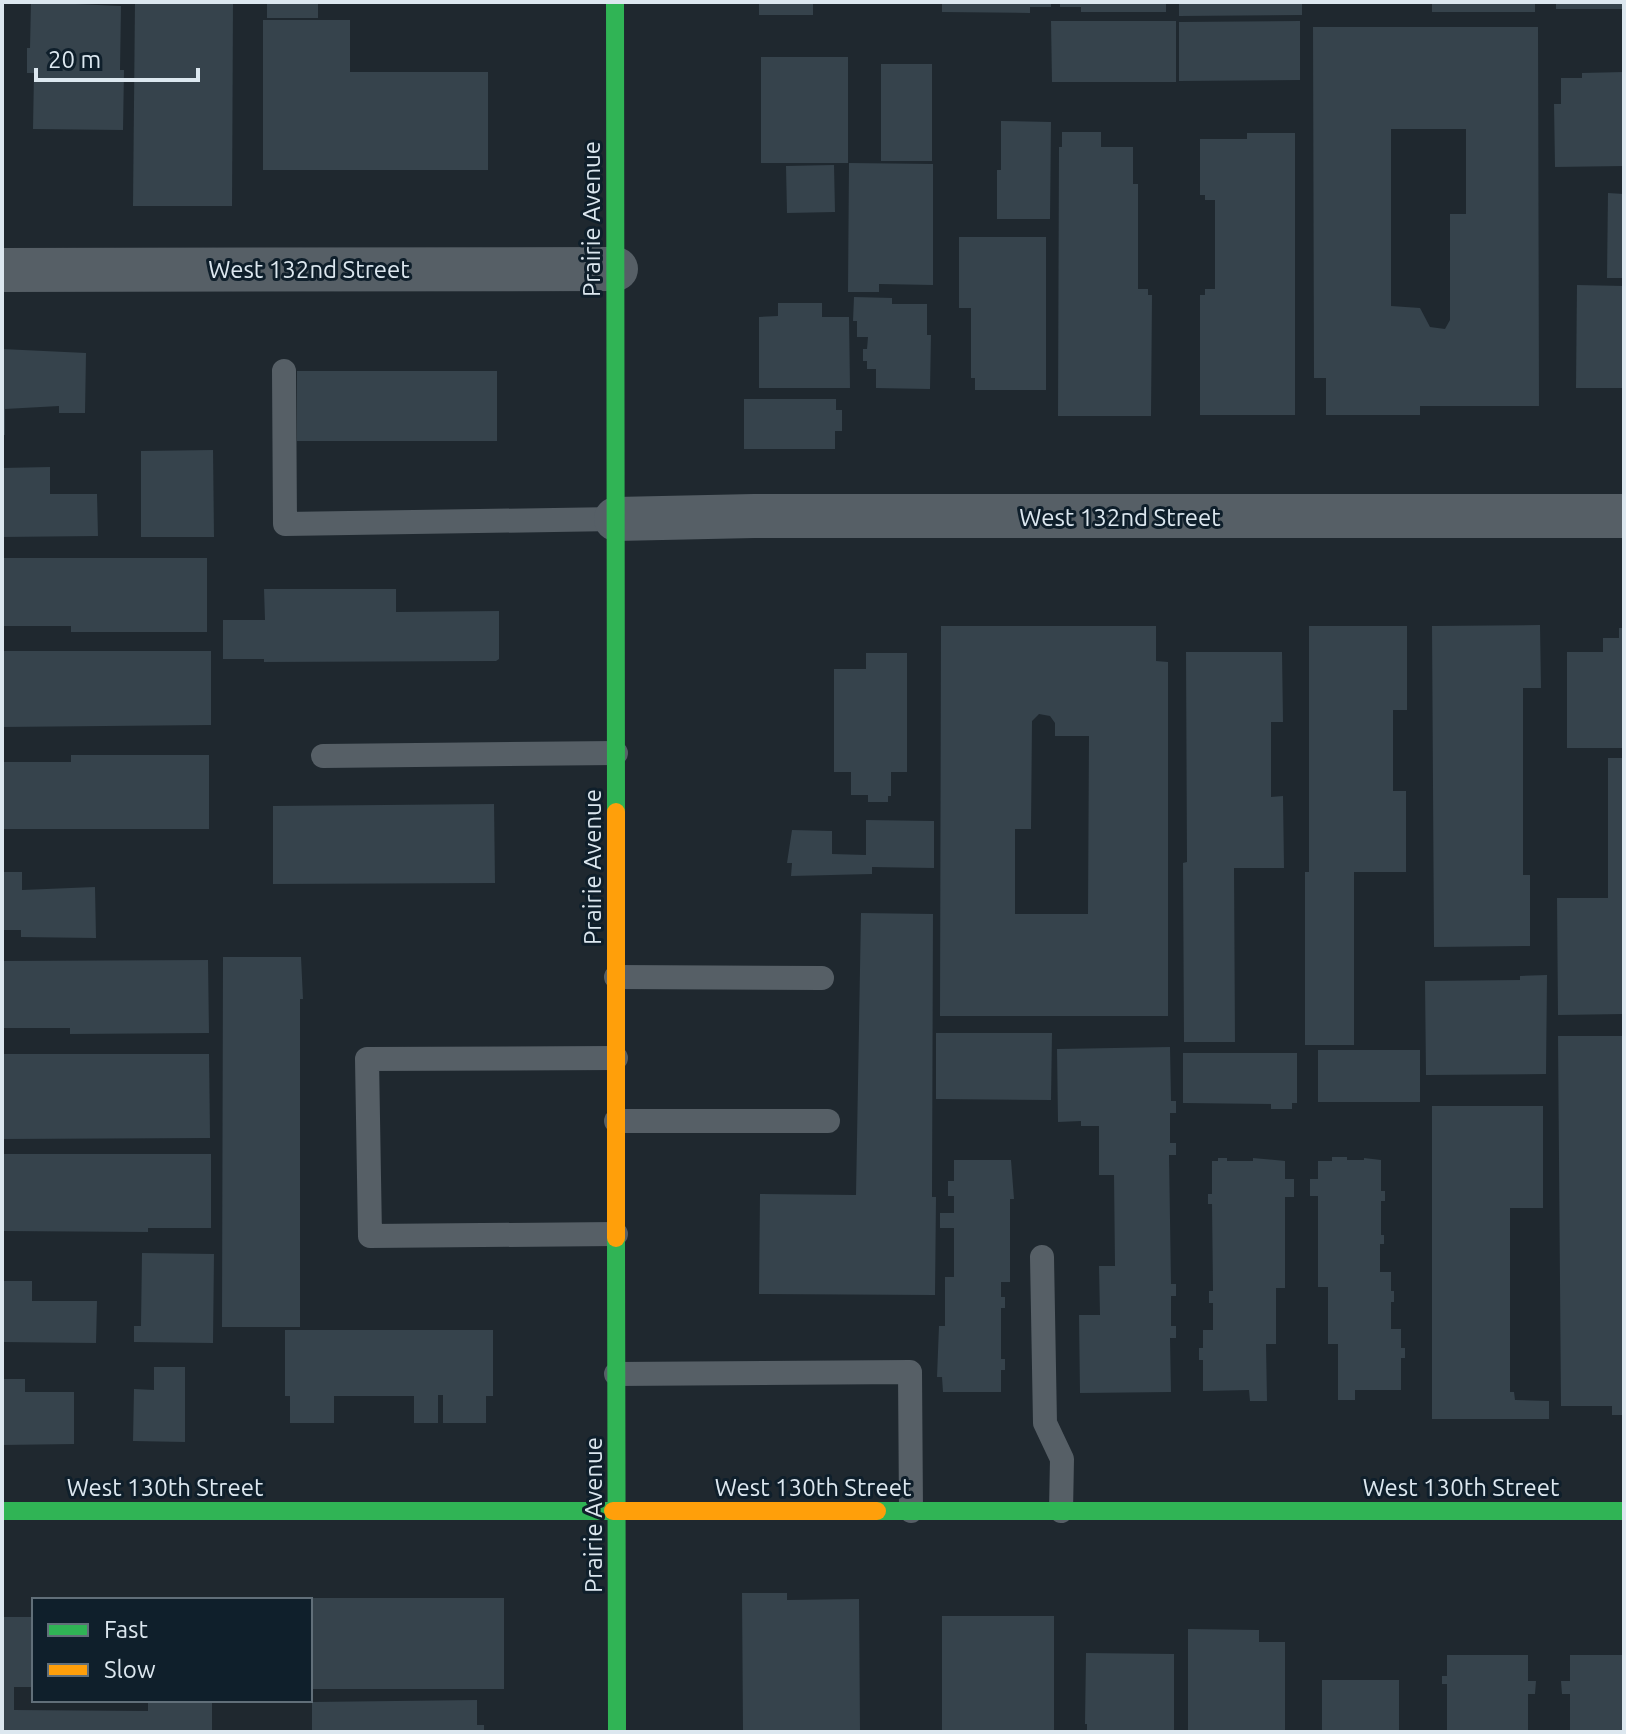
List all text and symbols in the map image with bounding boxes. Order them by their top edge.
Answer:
scale bar [36,32,198,82]
text: 20 m [48,46,101,73]
street label: Prairie Avenue [578,141,605,297]
street label: West 132nd Street [208,256,410,283]
street label: West 132nd Street [1019,504,1221,531]
street label: Prairie Avenue [579,789,606,945]
street label: Prairie Avenue [580,1437,607,1593]
street label: West 130th Street [67,1474,264,1501]
street label: West 130th Street [715,1474,912,1501]
street label: West 130th Street [1363,1474,1560,1501]
legend [32,1598,312,1702]
text: Fast [104,1616,148,1643]
text: Slow [104,1656,156,1683]

